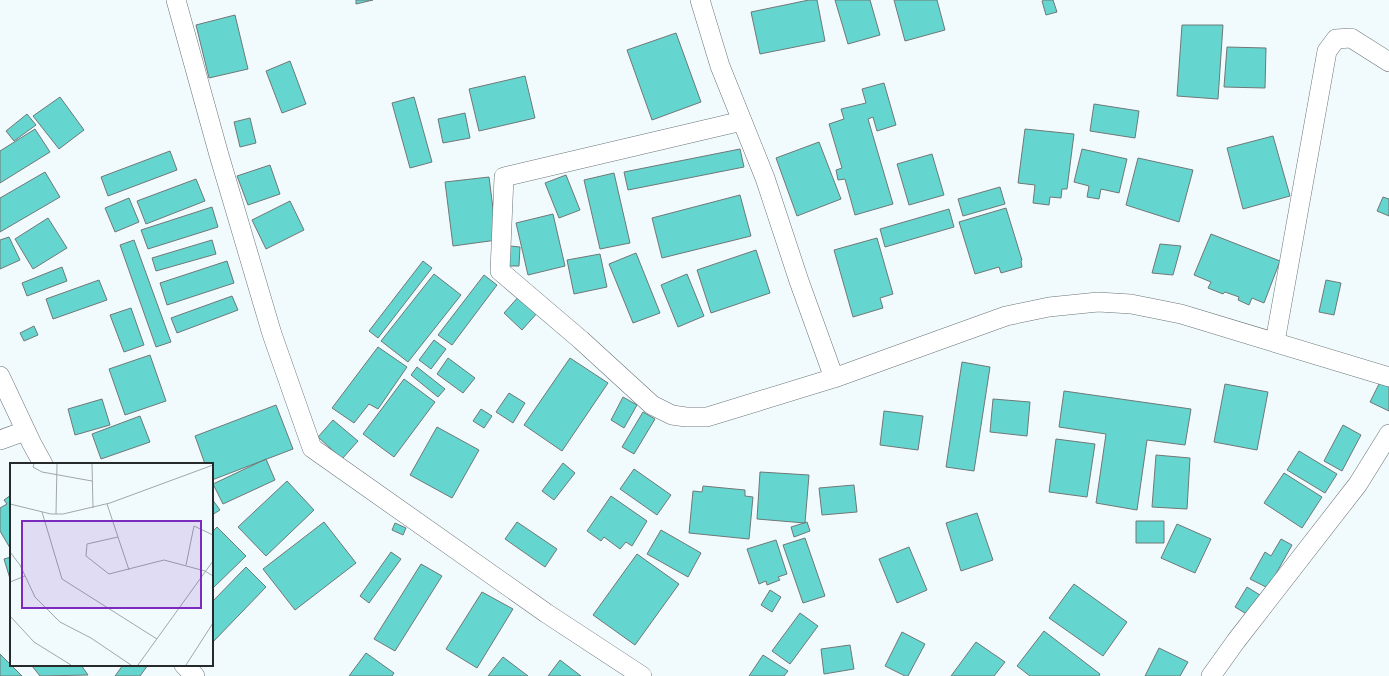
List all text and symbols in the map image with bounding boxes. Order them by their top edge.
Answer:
inset map [10,463,213,666]

